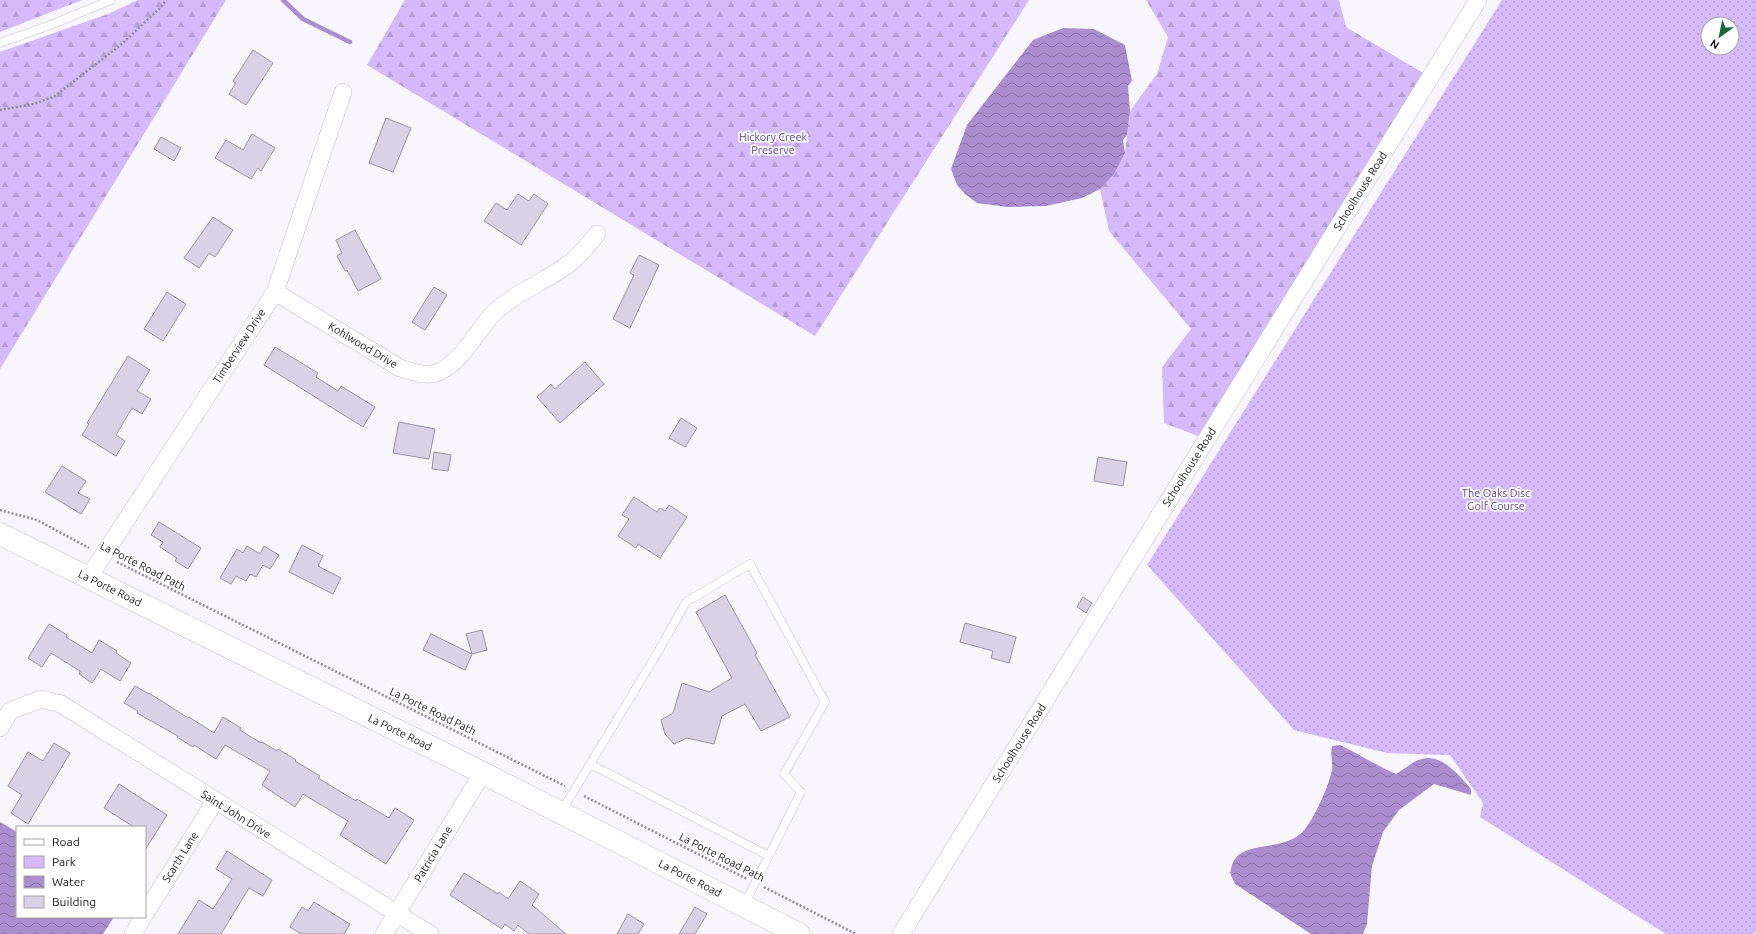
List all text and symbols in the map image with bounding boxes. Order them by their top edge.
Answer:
north arrow [1700,16,1740,56]
text: N [1708,37,1721,52]
park label: Hickory Creek Preserve [739,131,807,156]
street label: Schoolhouse Road [1331,149,1389,233]
street label: Timberview Drive [210,306,268,386]
street label: Kohlwood Drive [326,320,400,370]
street label: Schoolhouse Road [1160,425,1218,509]
park label: The Oaks Disc Golf Course [1462,487,1530,512]
street label: La Porte Road Path [98,539,188,593]
street label: La Porte Road [76,567,144,609]
street label: La Porte Road Path [388,684,478,738]
street label: Schoolhouse Road [990,701,1048,785]
street label: La Porte Road [366,711,434,753]
street label: Saint John Drive [199,788,273,840]
street label: Patricia Lane [412,824,454,884]
legend [16,826,146,918]
street label: Scarth Lane [160,829,200,885]
street label: La Porte Road Path [677,830,767,884]
text: Road [52,835,80,848]
text: Park [52,855,76,868]
street label: La Porte Road [656,856,724,900]
text: Water [52,875,85,888]
text: Building [52,895,96,908]

